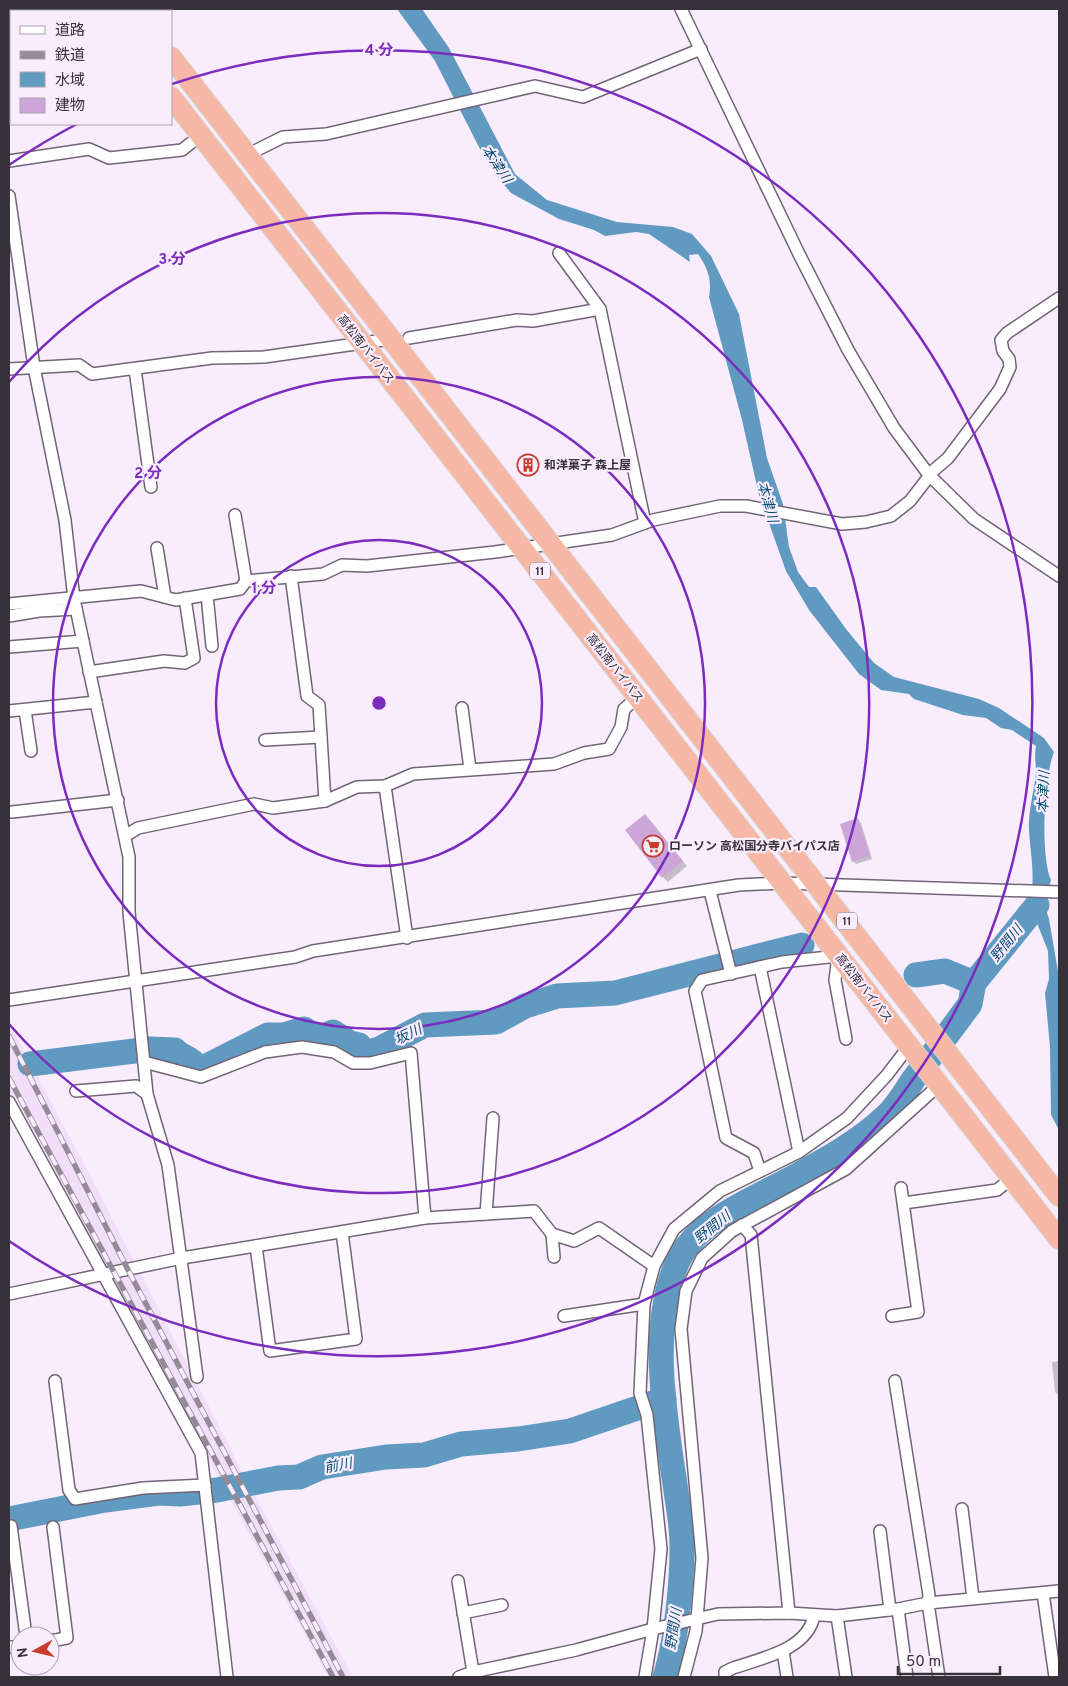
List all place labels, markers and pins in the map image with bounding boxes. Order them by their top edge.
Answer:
building icon: 和洋菓子 森上屋 [516,453,540,477]
place label: 和洋菓子 森上屋 [544,458,631,474]
centre of rings [370,694,388,712]
supermarket icon: ローソン 高松国分寺バイパス店 [641,834,665,858]
place label: ローソン 高松国分寺バイパス店 [669,839,840,855]

